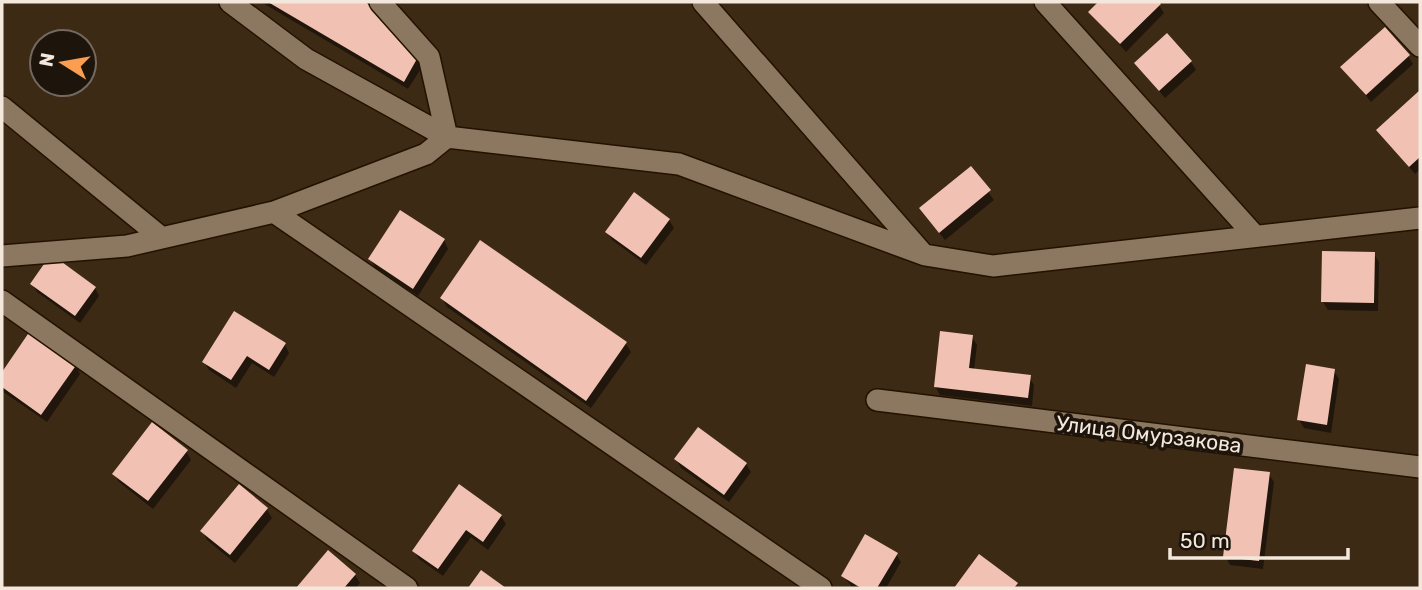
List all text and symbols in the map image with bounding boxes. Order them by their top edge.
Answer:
north arrow [28,28,98,98]
text: N [34,51,59,69]
street label: Улица Омурзакова [1055,410,1243,458]
scale bar [1170,516,1348,560]
text: 50 m [1180,528,1230,553]

